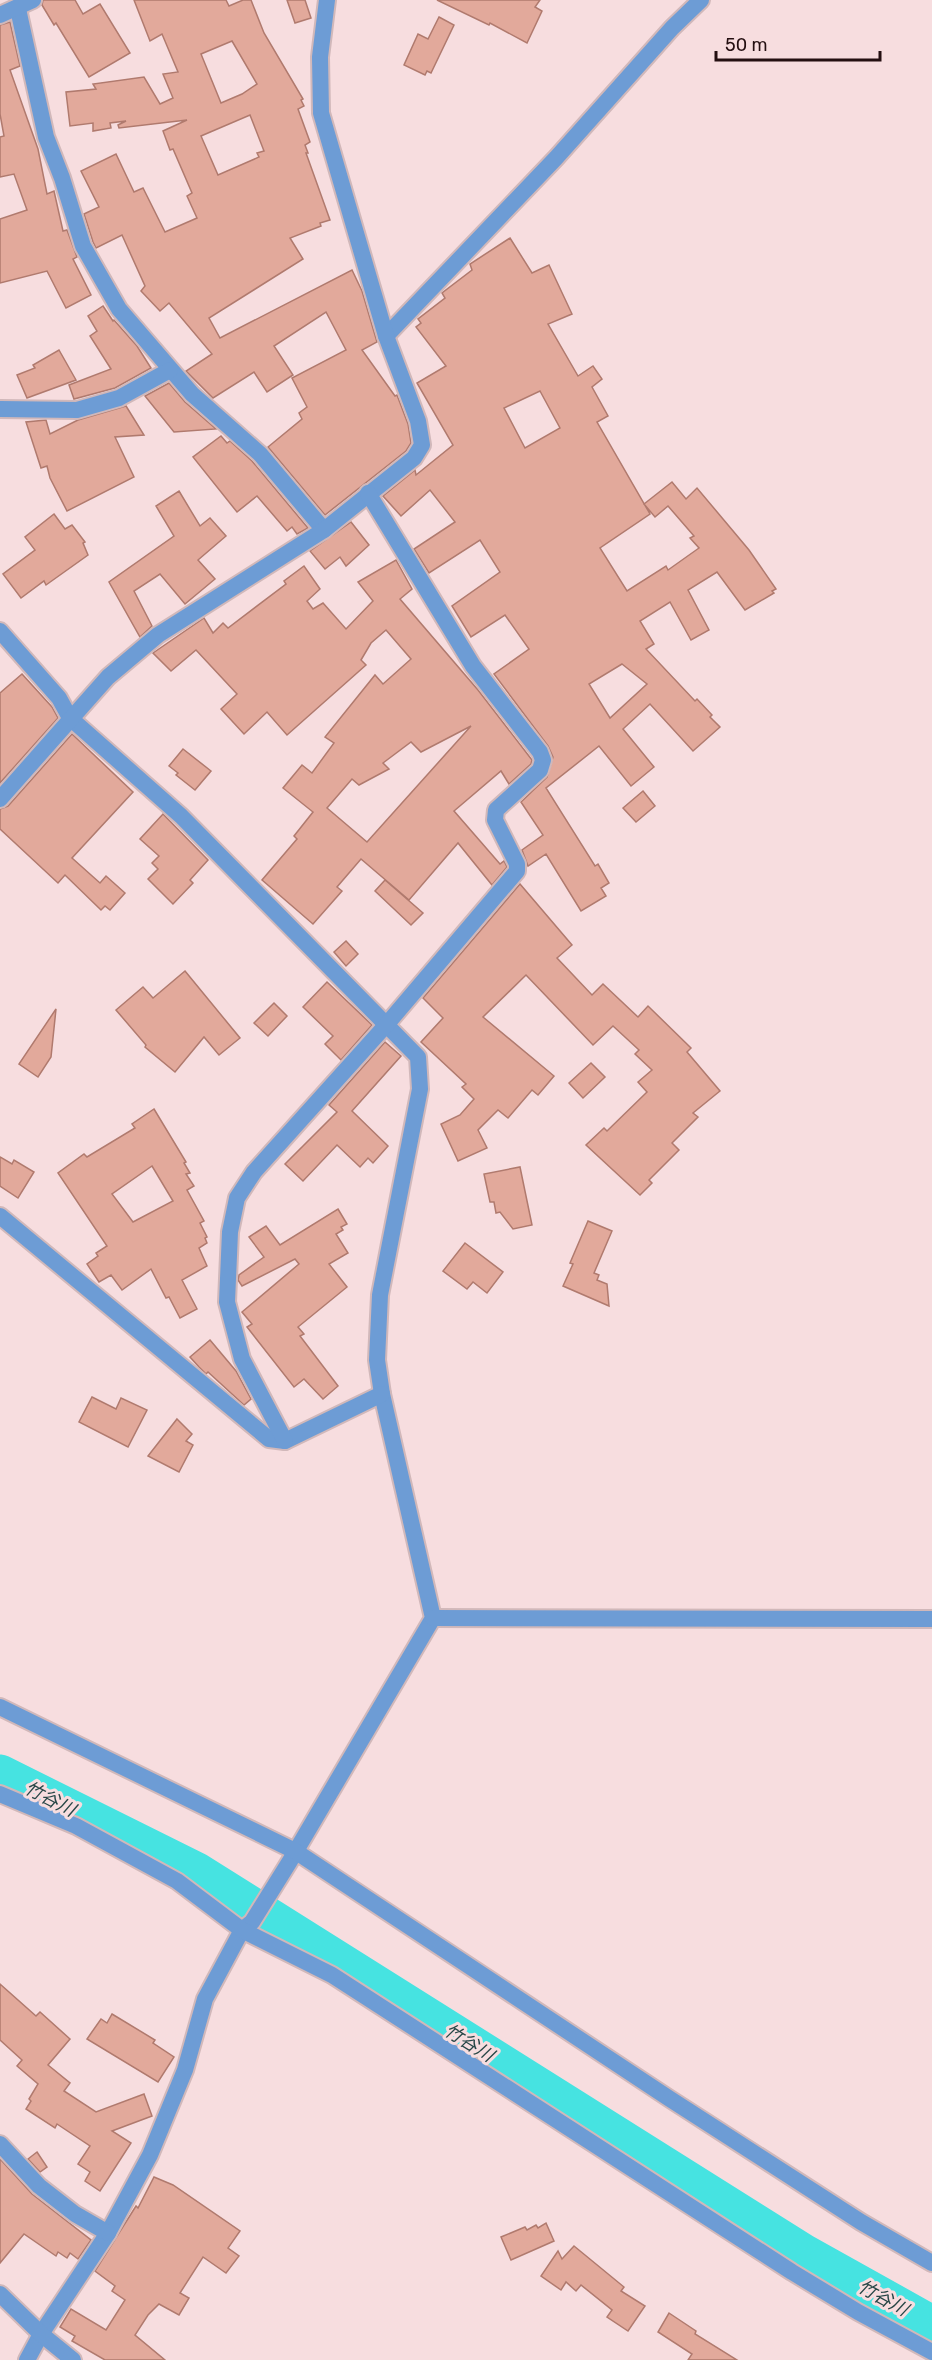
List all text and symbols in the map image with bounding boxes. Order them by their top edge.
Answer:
scale bar [716,24,880,62]
text: 50 m [725,34,768,56]
water label: 竹谷川 [21,1777,81,1822]
water label: 竹谷川 [440,2019,499,2068]
water label: 竹谷川 [854,2275,914,2322]

